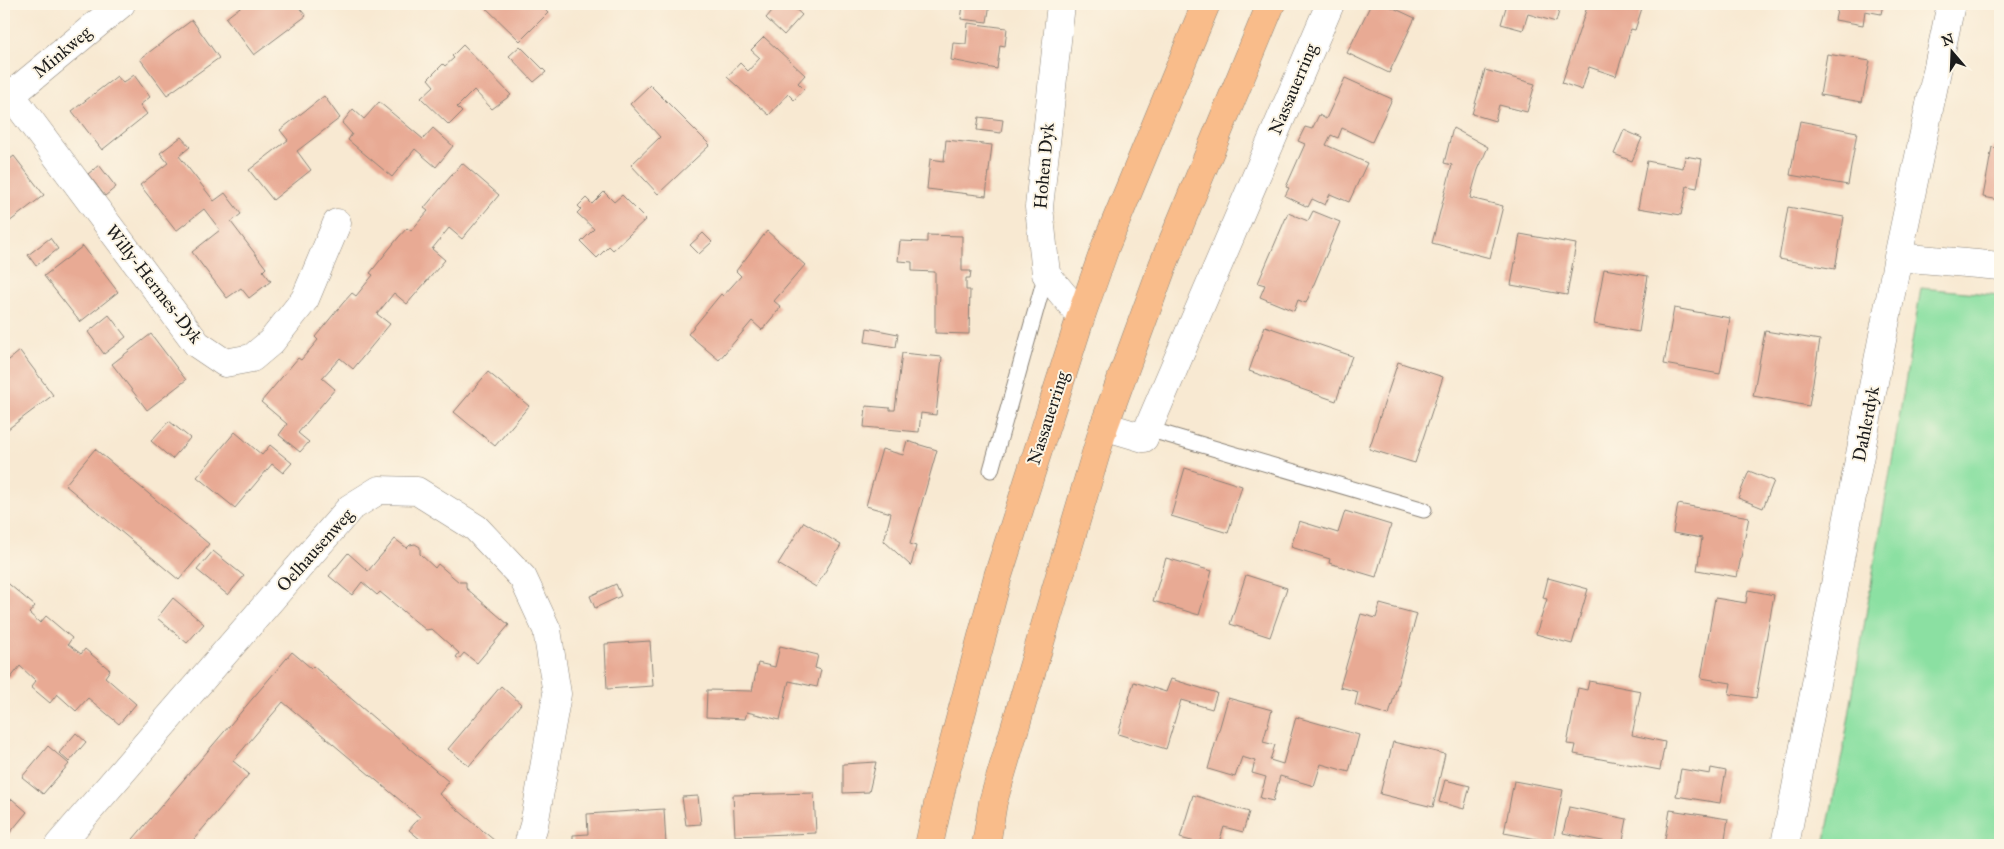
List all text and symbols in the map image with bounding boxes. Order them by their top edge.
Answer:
street label: Minkweg [28,21,97,83]
north arrow [1926,28,1976,78]
text: N [1940,30,1956,50]
street label: Nassauerring [1264,40,1323,138]
street label: Hohen Dyk [1029,121,1059,210]
street label: Willy-Hermes-Dyk [101,220,207,348]
street label: Nassauerring [1023,368,1075,468]
street label: Dahlerdyk [1848,384,1884,464]
street label: Oelhausenweg [272,503,359,597]

